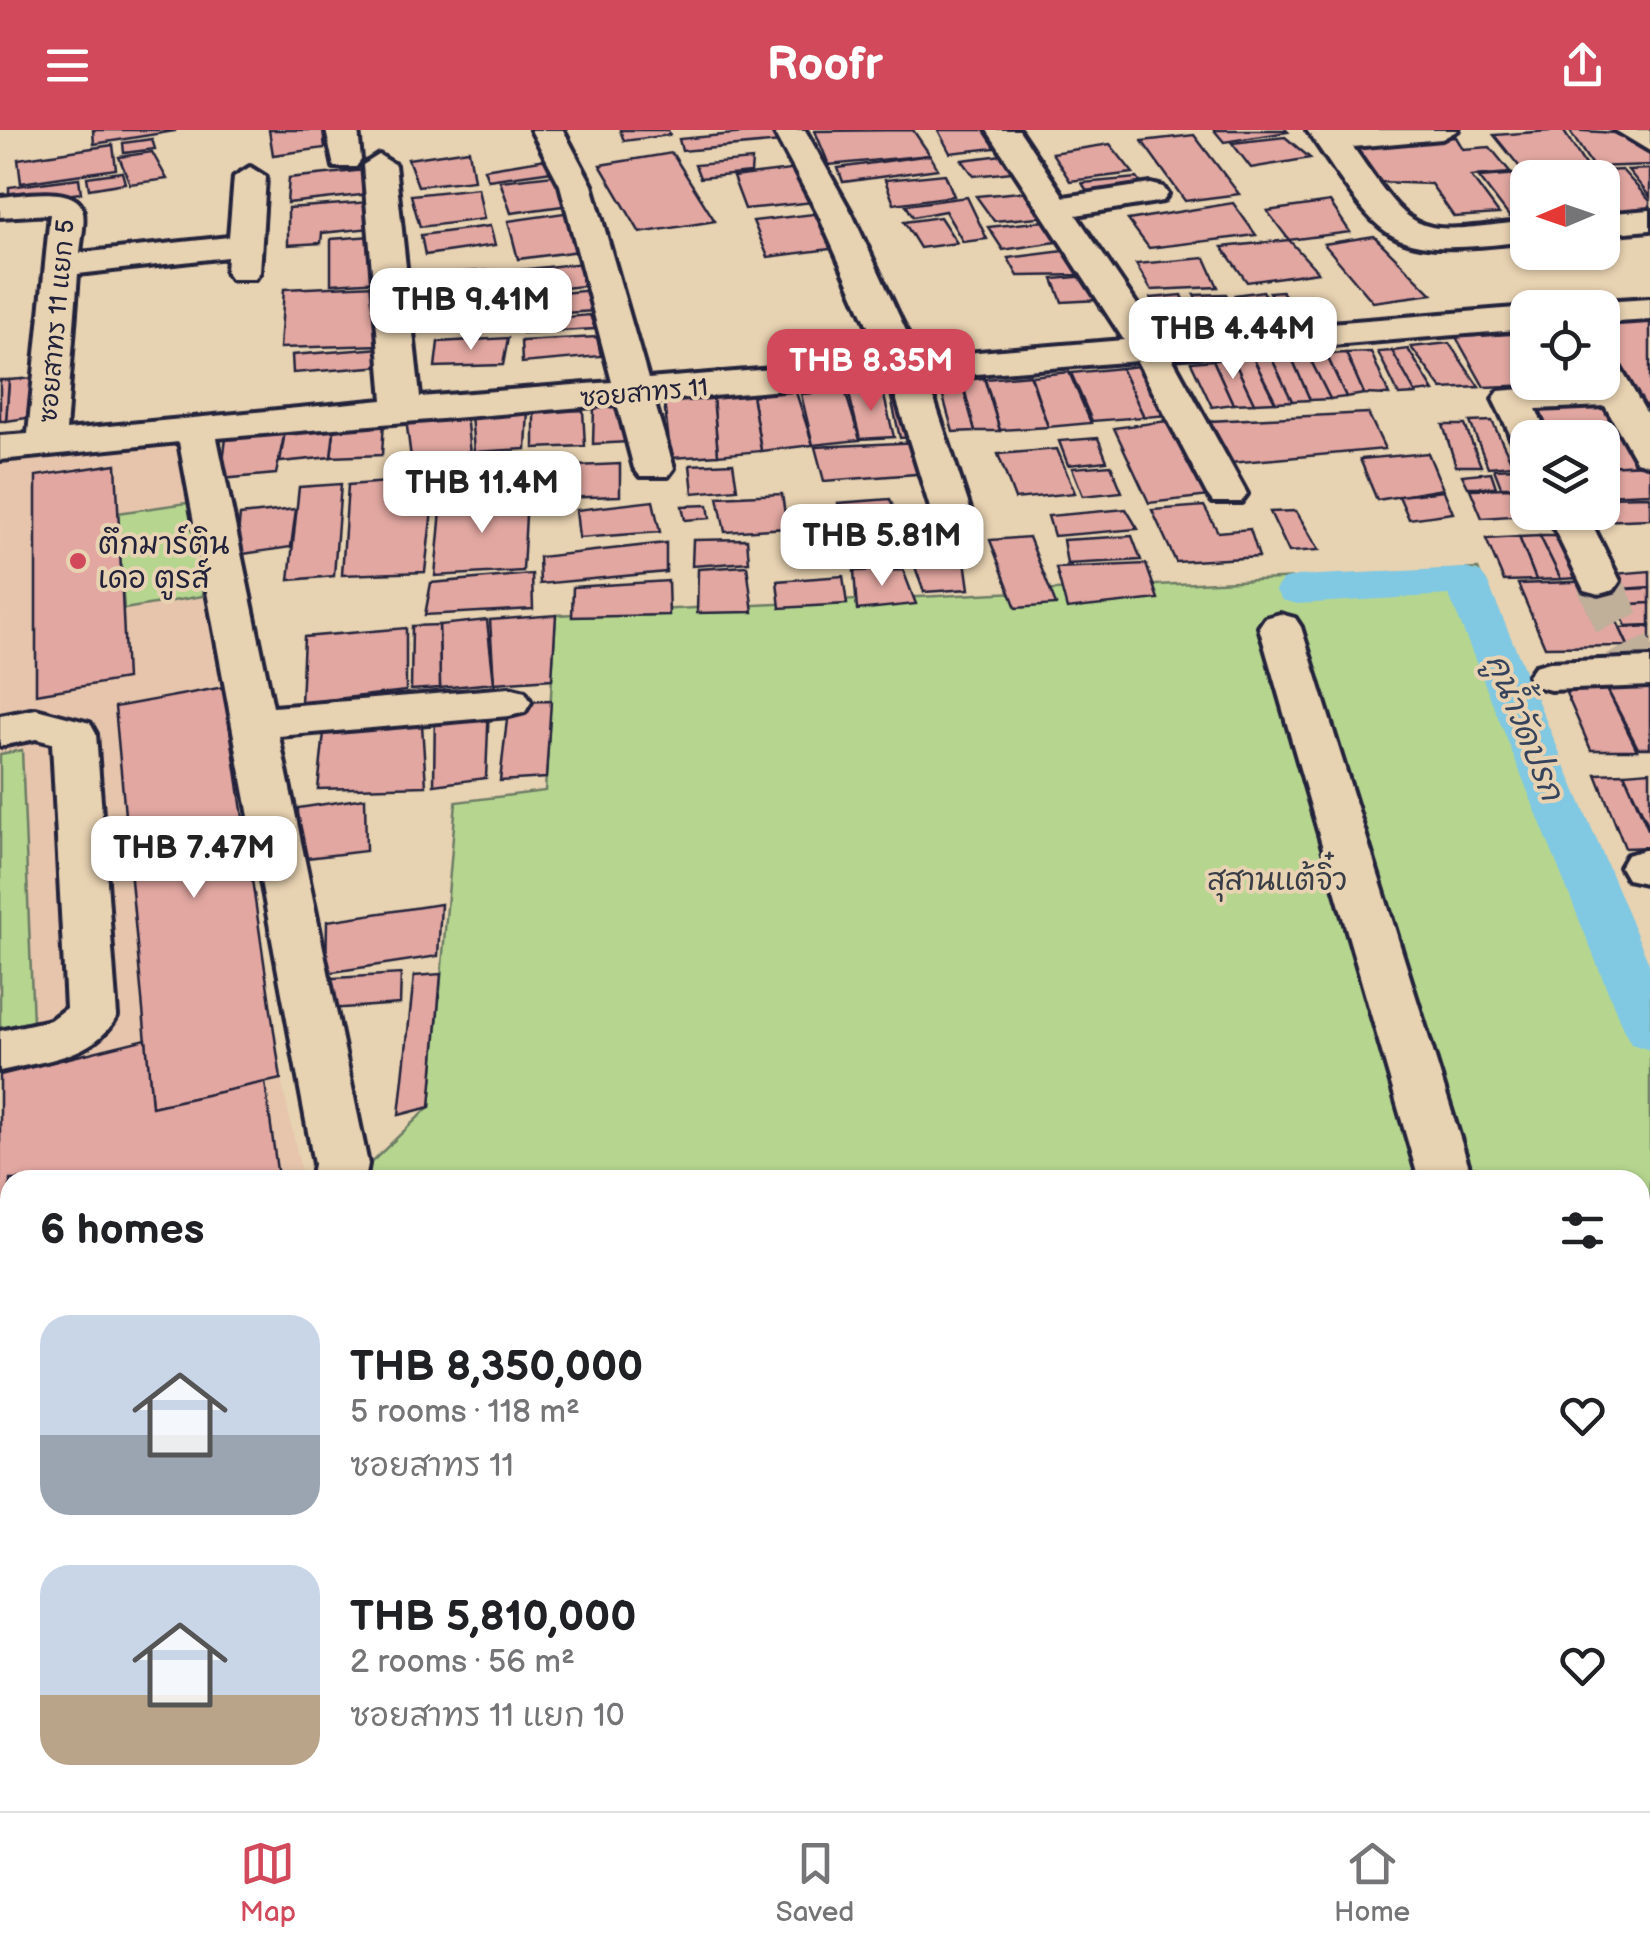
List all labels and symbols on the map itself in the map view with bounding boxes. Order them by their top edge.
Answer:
north arrow [1510,160,1620,270]
street label: ซอยสาทร 11 แยก 5 [33,218,82,424]
pin: THB 9.41M [357,268,585,353]
pin: THB 4.44M [1119,297,1347,382]
pin: THB 8.35M [757,329,985,414]
street label: ซอยสาทร 11 [579,372,709,415]
pin: THB 11.4M [368,451,596,536]
pin: THB 5.81M [768,504,996,589]
place label: ตึกมาร์ติน เดอ ตูรส์ [98,524,229,600]
marker: ตึกมาร์ติน เดอ ตูรส์ [67,550,89,572]
water label: คูน้ำวัดปรก [1474,645,1581,809]
pin: THB 7.47M [80,816,308,901]
park label: สุสานแต้จิ๋ว [1207,851,1347,902]

